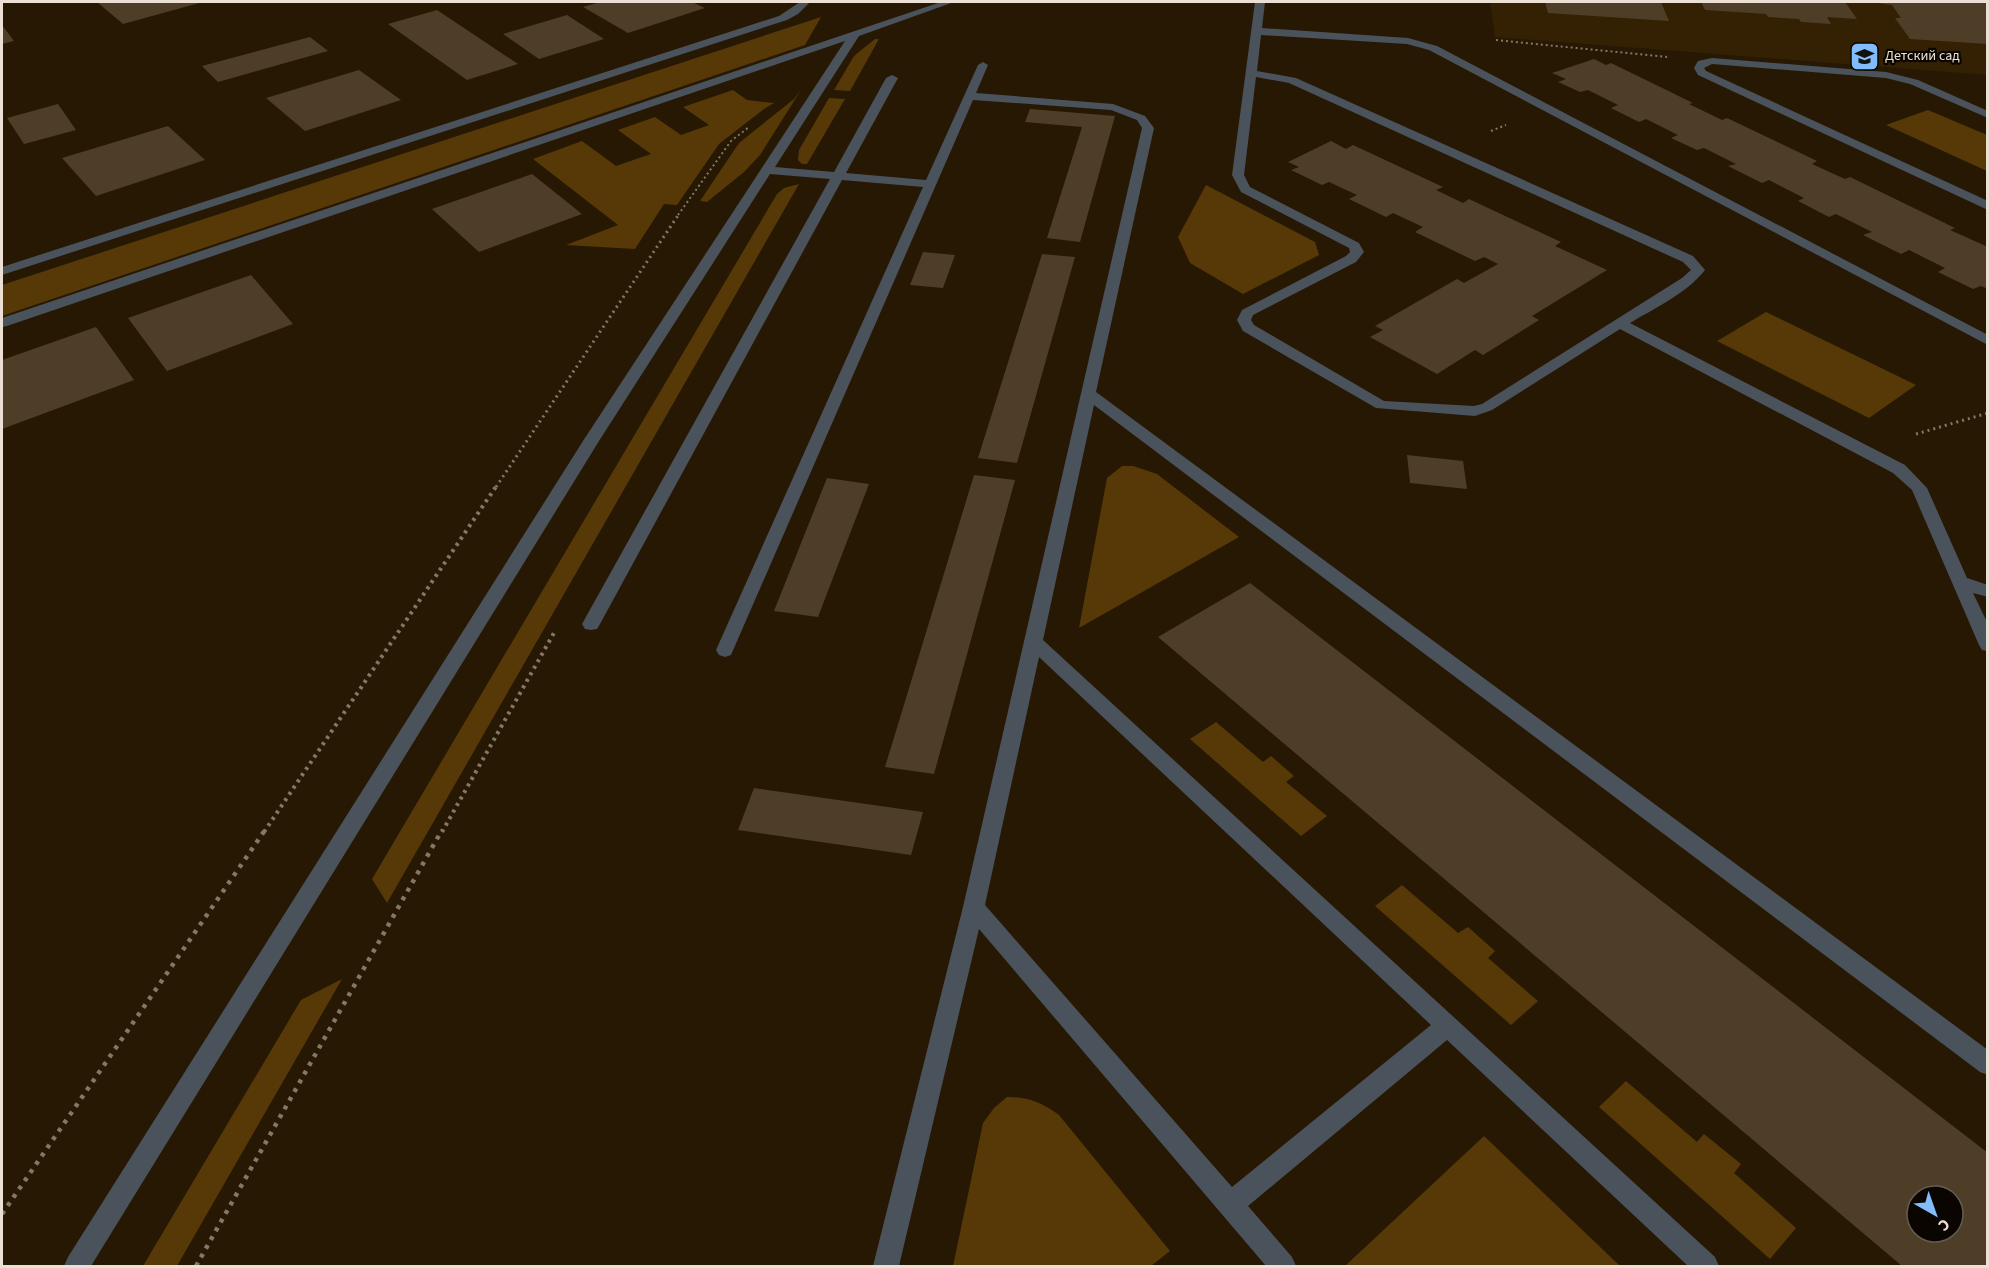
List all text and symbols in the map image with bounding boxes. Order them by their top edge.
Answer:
school or university icon: Детский сад [1848,40,1880,72]
place label: Детский сад [1885,46,1960,66]
north arrow [1905,1184,1965,1244]
text: С [1933,1213,1955,1236]

